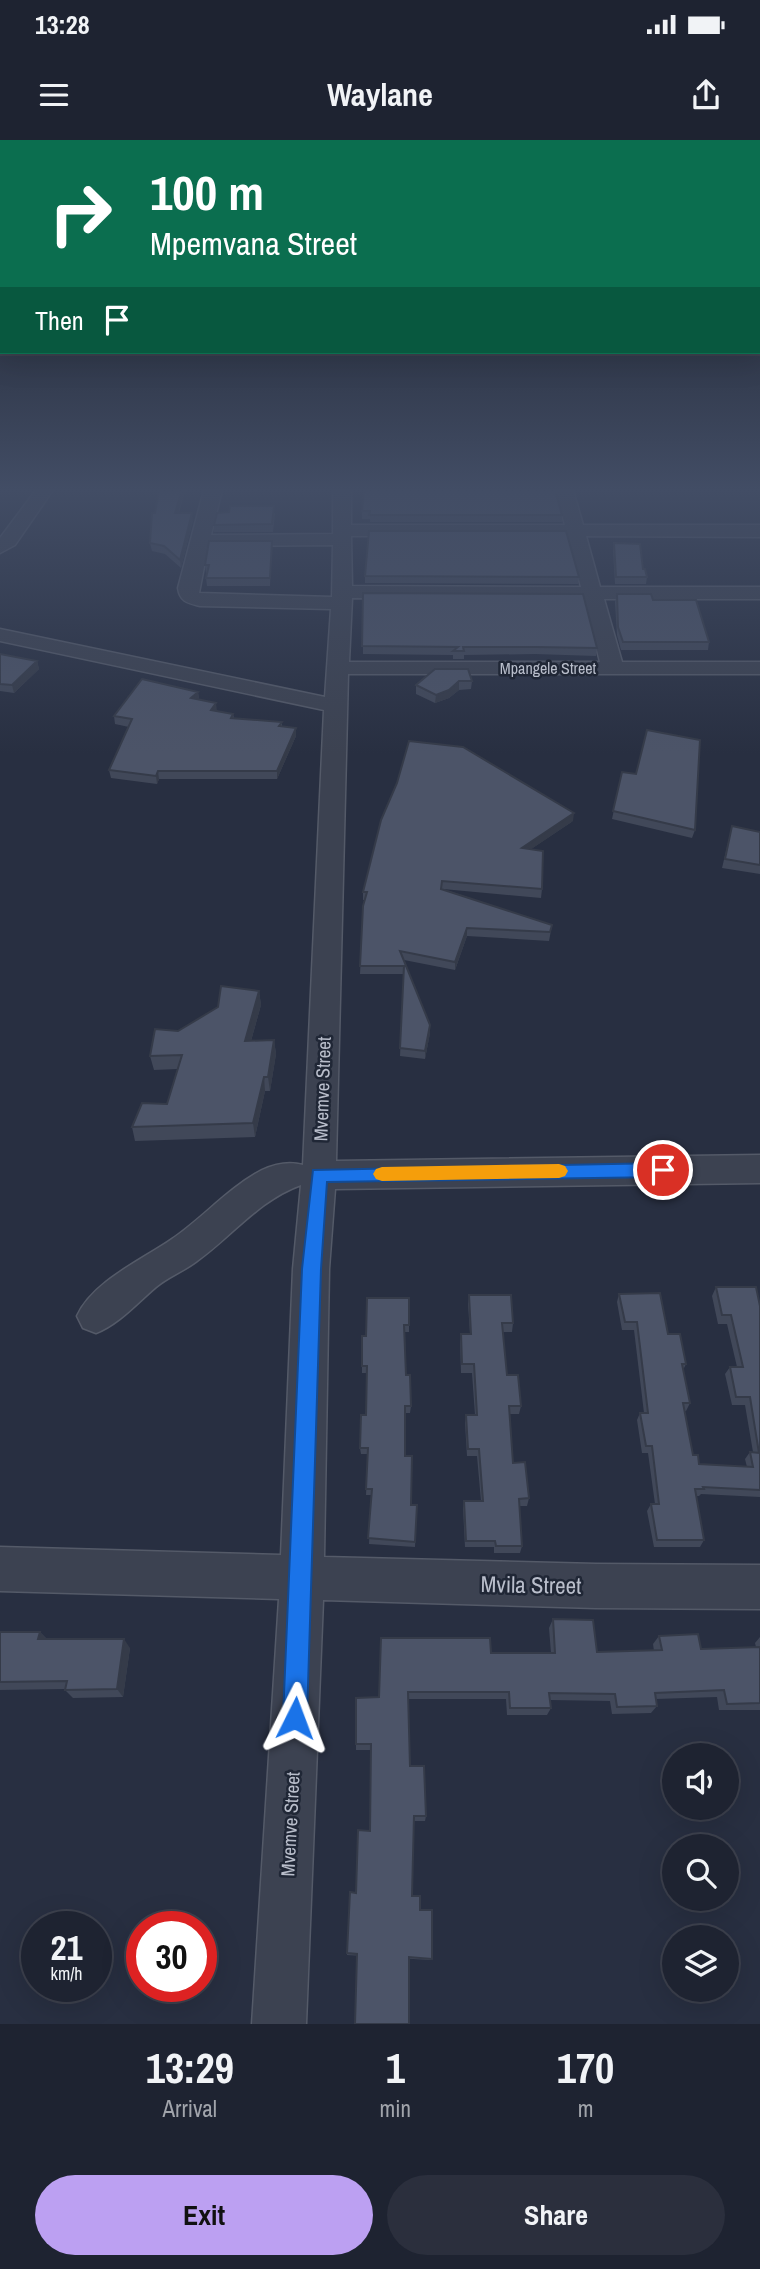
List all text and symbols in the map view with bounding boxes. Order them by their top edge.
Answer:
text: 13:28 [35,7,90,42]
text: Waylane [327,73,433,116]
icon: menu [35,76,73,114]
icon: share [687,76,725,114]
text: 100 m [150,159,264,225]
icon: right [35,168,126,259]
text: Mpemvana Street [150,222,357,265]
icon: arrive [98,301,136,339]
text: Then [35,303,84,338]
street label: Mpangele Street [500,657,596,679]
street label: Mvemve Street [307,1036,337,1142]
pin [633,1140,693,1200]
icon: arrive [644,1151,682,1189]
street label: Mvila Street [480,1568,582,1601]
position arrow [258,1681,332,1755]
map controls [662,1743,739,2002]
button: sound [662,1743,739,1820]
street label: Mvemve Street [274,1770,306,1877]
button: search [662,1834,739,1911]
speed limit sign: 30 [126,1911,217,2002]
text: 21 [51,1924,82,1971]
button: layers [662,1925,739,2002]
text: km/h [51,1961,83,1986]
text: 13:29 [146,2040,234,2096]
text: 1 [386,2040,405,2096]
text: 170 [557,2040,614,2096]
text: Arrival [163,2093,217,2124]
text: min [380,2093,411,2124]
text: m [578,2093,593,2124]
button: Exit [35,2175,373,2255]
button: Share [387,2175,725,2255]

